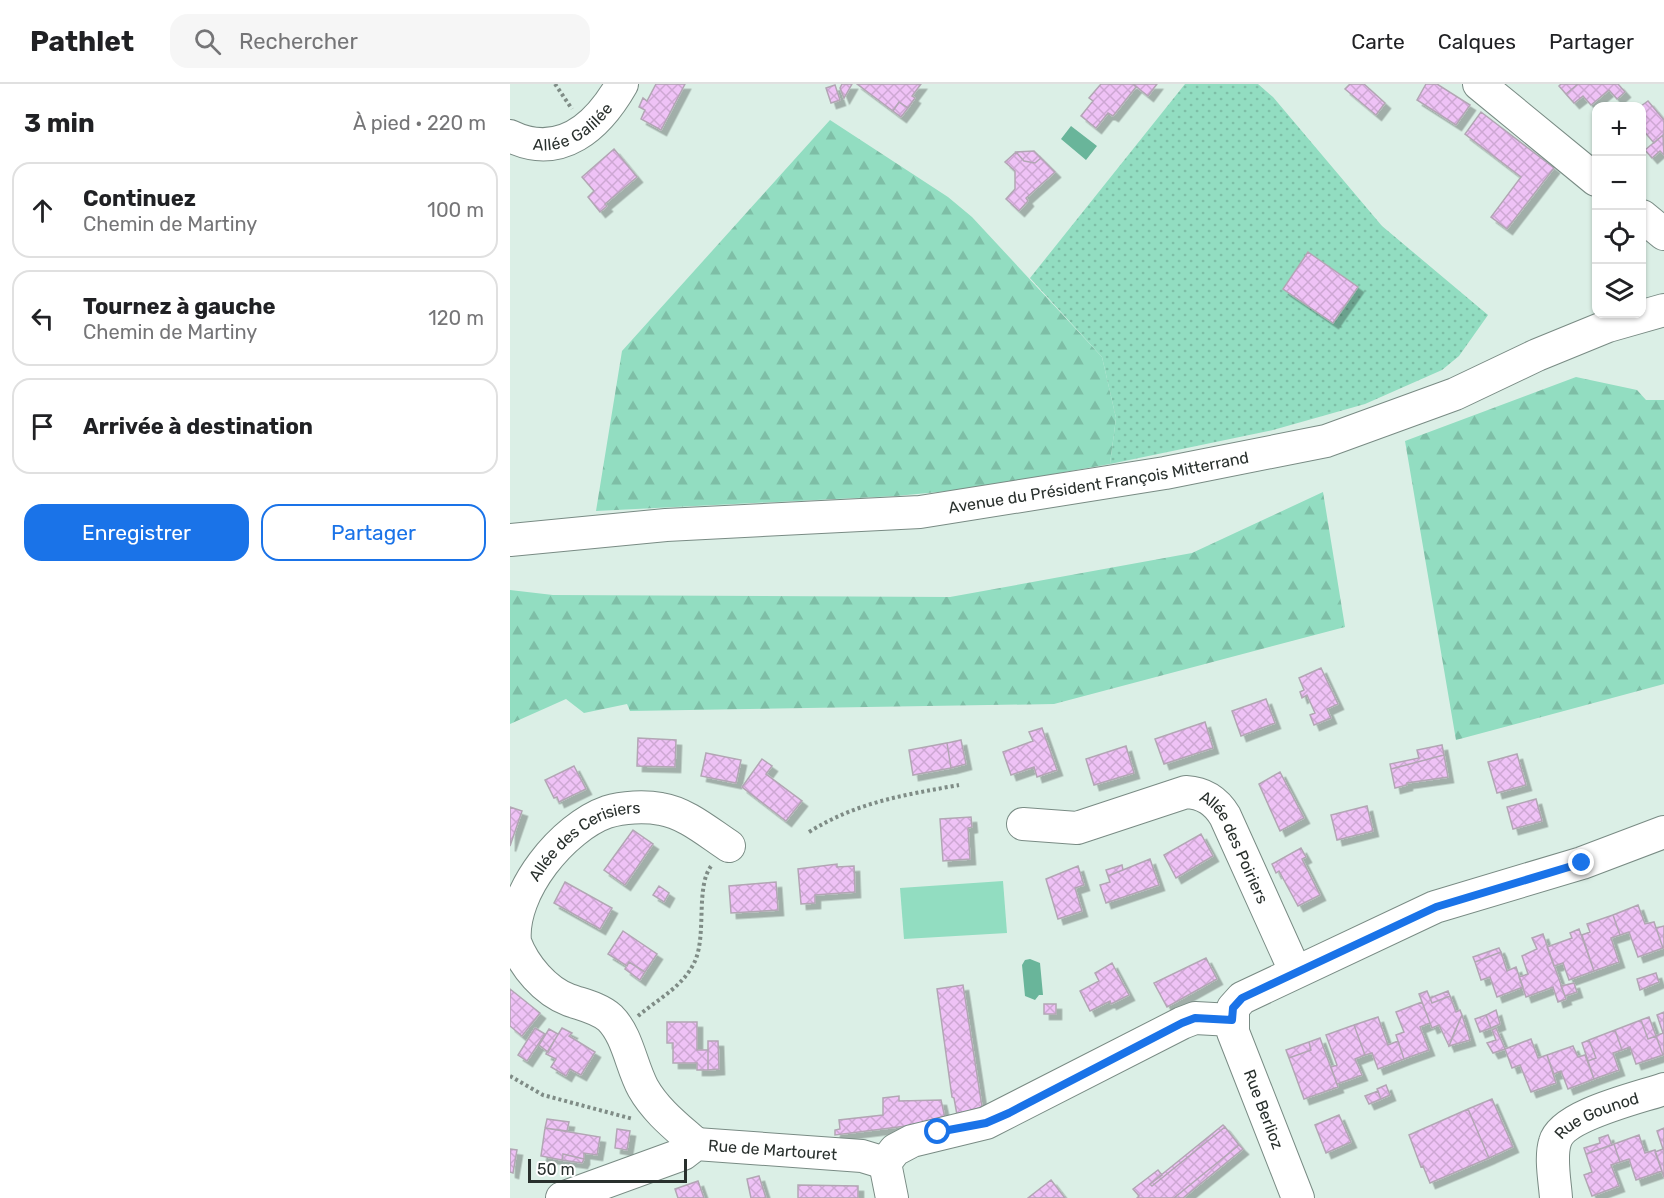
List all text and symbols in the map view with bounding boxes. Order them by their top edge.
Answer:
search box [170,14,590,68]
text: Pathlet [30,25,134,58]
icon: search [191,25,224,58]
text: Rechercher [239,28,358,55]
text: Carte [1351,29,1405,54]
text: Calques [1438,29,1516,54]
text: Partager [1549,29,1634,54]
street label: Allée Galilée [532,99,616,155]
map controls [1592,102,1646,318]
button: + [1592,102,1646,156]
text: 3 min [24,108,95,139]
text: À pied · 220 m [353,111,486,135]
button: − [1592,156,1646,210]
text: Continuez [83,185,196,212]
icon: ahead [26,194,59,227]
text: 100 m [427,198,484,222]
button: locate [1592,210,1646,264]
text: Chemin de Martiny [83,212,257,236]
button: layers [1592,264,1646,318]
text: Tournez à gauche [83,293,276,320]
icon: left [26,302,59,335]
text: 120 m [428,306,484,330]
text: Chemin de Martiny [83,320,257,344]
icon: arrive [26,410,59,443]
text: Arrivée à destination [83,413,313,440]
street label: Avenue du Président François Mitterrand [947,448,1250,517]
button: Enregistrer [24,504,249,561]
button: Partager [261,504,486,561]
street label: Allée des Poiriers [1197,787,1272,907]
street label: Allée des Cerisiers [525,798,641,885]
route end [1568,849,1594,875]
street label: Rue Berlioz [1240,1067,1287,1152]
street label: Rue Gounod [1550,1088,1641,1143]
route start [924,1118,950,1144]
street label: Rue de Martouret [707,1136,838,1164]
scale bar [528,1156,687,1184]
text: 50 m [537,1160,575,1179]

